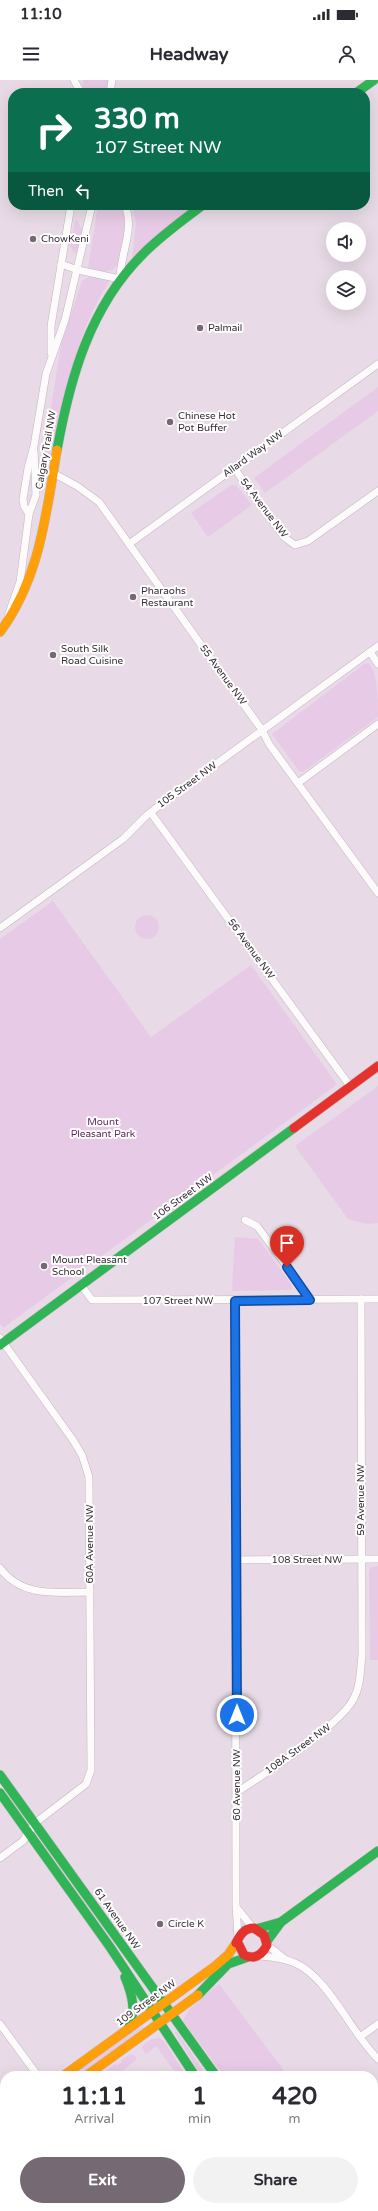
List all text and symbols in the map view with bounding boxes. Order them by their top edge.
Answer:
text: 11:10 [20,5,62,23]
icon: menu [20,43,42,65]
text: Headway [150,43,228,65]
icon: person [336,43,358,65]
text: 330 m [94,102,180,136]
icon: right [28,104,80,156]
text: 107 Street NW [94,136,221,158]
icon: left [72,180,94,202]
text: Then [28,182,64,200]
map controls [326,222,366,310]
button: sound [326,222,366,262]
place label: ChowKeni [41,233,89,245]
marker: ChowKeni [28,234,38,244]
button: layers [326,270,366,310]
place label: Palmail [208,322,242,334]
marker: Palmail [195,323,205,333]
street label: Calgary Trail NW [33,410,59,490]
place label: Chinese Hot Pot Buffer [178,410,236,434]
marker: Chinese Hot Pot Buffer [165,417,175,427]
street label: Allard Way NW [220,428,286,480]
street label: 54 Avenue NW [238,476,290,540]
place label: Pharaohs Restaurant [141,585,193,609]
marker: Pharaohs Restaurant [128,592,138,602]
street label: 55 Avenue NW [197,642,249,708]
place label: South Silk Road Cuisine [61,643,124,667]
marker: South Silk Road Cuisine [48,650,58,660]
street label: 105 Street NW [155,759,219,811]
street label: 56 Avenue NW [225,916,277,982]
park label: Mount Pleasant Park [71,1116,136,1140]
street label: 106 Street NW [151,1171,215,1223]
pin [270,1226,304,1267]
icon: arrive [276,1232,298,1254]
place label: Mount Pleasant School [52,1254,127,1278]
marker: Mount Pleasant School [39,1261,49,1271]
street label: 107 Street NW [143,1295,213,1307]
street label: 59 Avenue NW [355,1464,367,1536]
street label: 60A Avenue NW [84,1504,96,1584]
street label: 108 Street NW [272,1554,342,1566]
position arrow [216,1694,258,1736]
street label: 108A Street NW [263,1721,333,1777]
street label: 60 Avenue NW [231,1749,243,1821]
street label: 61 Avenue NW [92,1886,142,1952]
place label: Circle K [168,1918,204,1930]
marker: Circle K [155,1919,165,1929]
street label: 109 Street NW [114,1977,178,2029]
text: 11:11 [61,2082,127,2111]
text: 1 [192,2082,207,2111]
text: 420 [272,2082,317,2111]
text: Arrival [74,2111,114,2127]
text: min [188,2111,211,2127]
text: m [289,2111,301,2127]
button: Exit [20,2157,185,2203]
button: Share [193,2157,358,2203]

